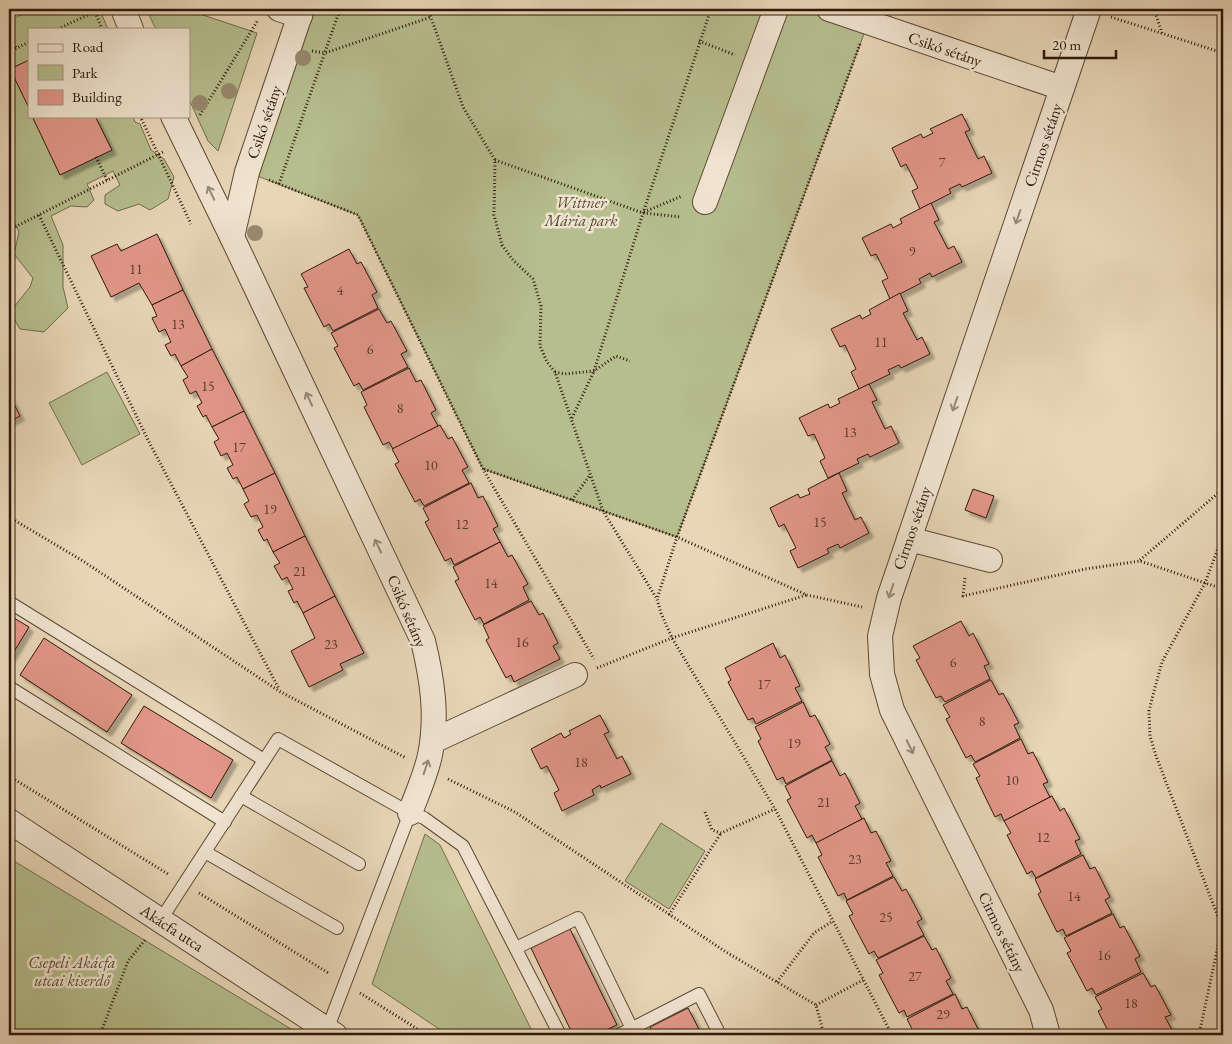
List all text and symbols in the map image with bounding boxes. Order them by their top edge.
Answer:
street label: Csikó sétány [905,27,986,72]
legend [28,28,190,118]
scale bar [1044,28,1117,60]
text: 20 m [1052,35,1081,54]
text: Road [72,37,104,56]
text: Park [72,63,99,82]
street label: Csikó sétány [242,81,287,162]
text: Building [72,87,122,106]
street label: Cirmos sétány [1019,100,1067,190]
house number: 7 [939,153,946,171]
one-way arrow [205,186,215,201]
park label: Wittner Mária park [543,192,618,231]
one-way arrow [1013,209,1022,225]
house number: 9 [909,242,916,260]
house number: 11 [129,260,143,278]
house number: 4 [337,281,344,299]
house number: 13 [171,315,185,333]
house number: 11 [874,333,888,351]
house number: 6 [367,340,374,358]
house number: 15 [201,377,215,395]
one-way arrow [304,392,313,407]
one-way arrow [949,396,959,412]
house number: 8 [397,399,404,417]
house number: 13 [843,423,857,441]
house number: 17 [232,438,246,456]
house number: 10 [424,456,438,474]
street label: Cirmos sétány [888,483,936,573]
house number: 19 [263,500,277,518]
house number: 15 [813,513,827,531]
house number: 12 [455,515,469,533]
one-way arrow [373,539,383,554]
house number: 21 [293,562,307,580]
street label: Csikó sétány [382,572,432,651]
house number: 14 [484,574,498,592]
one-way arrow [886,583,895,599]
house number: 16 [515,633,529,651]
house number: 23 [324,635,338,653]
house number: 6 [950,653,957,671]
house number: 17 [757,675,771,693]
house number: 8 [979,712,986,730]
house number: 19 [787,734,801,752]
one-way arrow [906,739,915,754]
house number: 18 [574,753,588,771]
one-way arrow [422,759,432,775]
house number: 10 [1005,771,1019,789]
house number: 21 [817,793,831,811]
house number: 12 [1036,828,1050,846]
house number: 23 [848,850,862,868]
house number: 14 [1067,887,1081,905]
street label: Cirmos sétány [973,888,1031,977]
street label: Akácfa utca [135,899,208,957]
house number: 25 [879,908,893,926]
house number: 16 [1097,946,1111,964]
park label: Csepeli Akácfa utcai kiserdő [28,952,116,991]
house number: 27 [908,967,922,985]
house number: 18 [1124,994,1138,1012]
house number: 29 [936,1005,950,1023]

